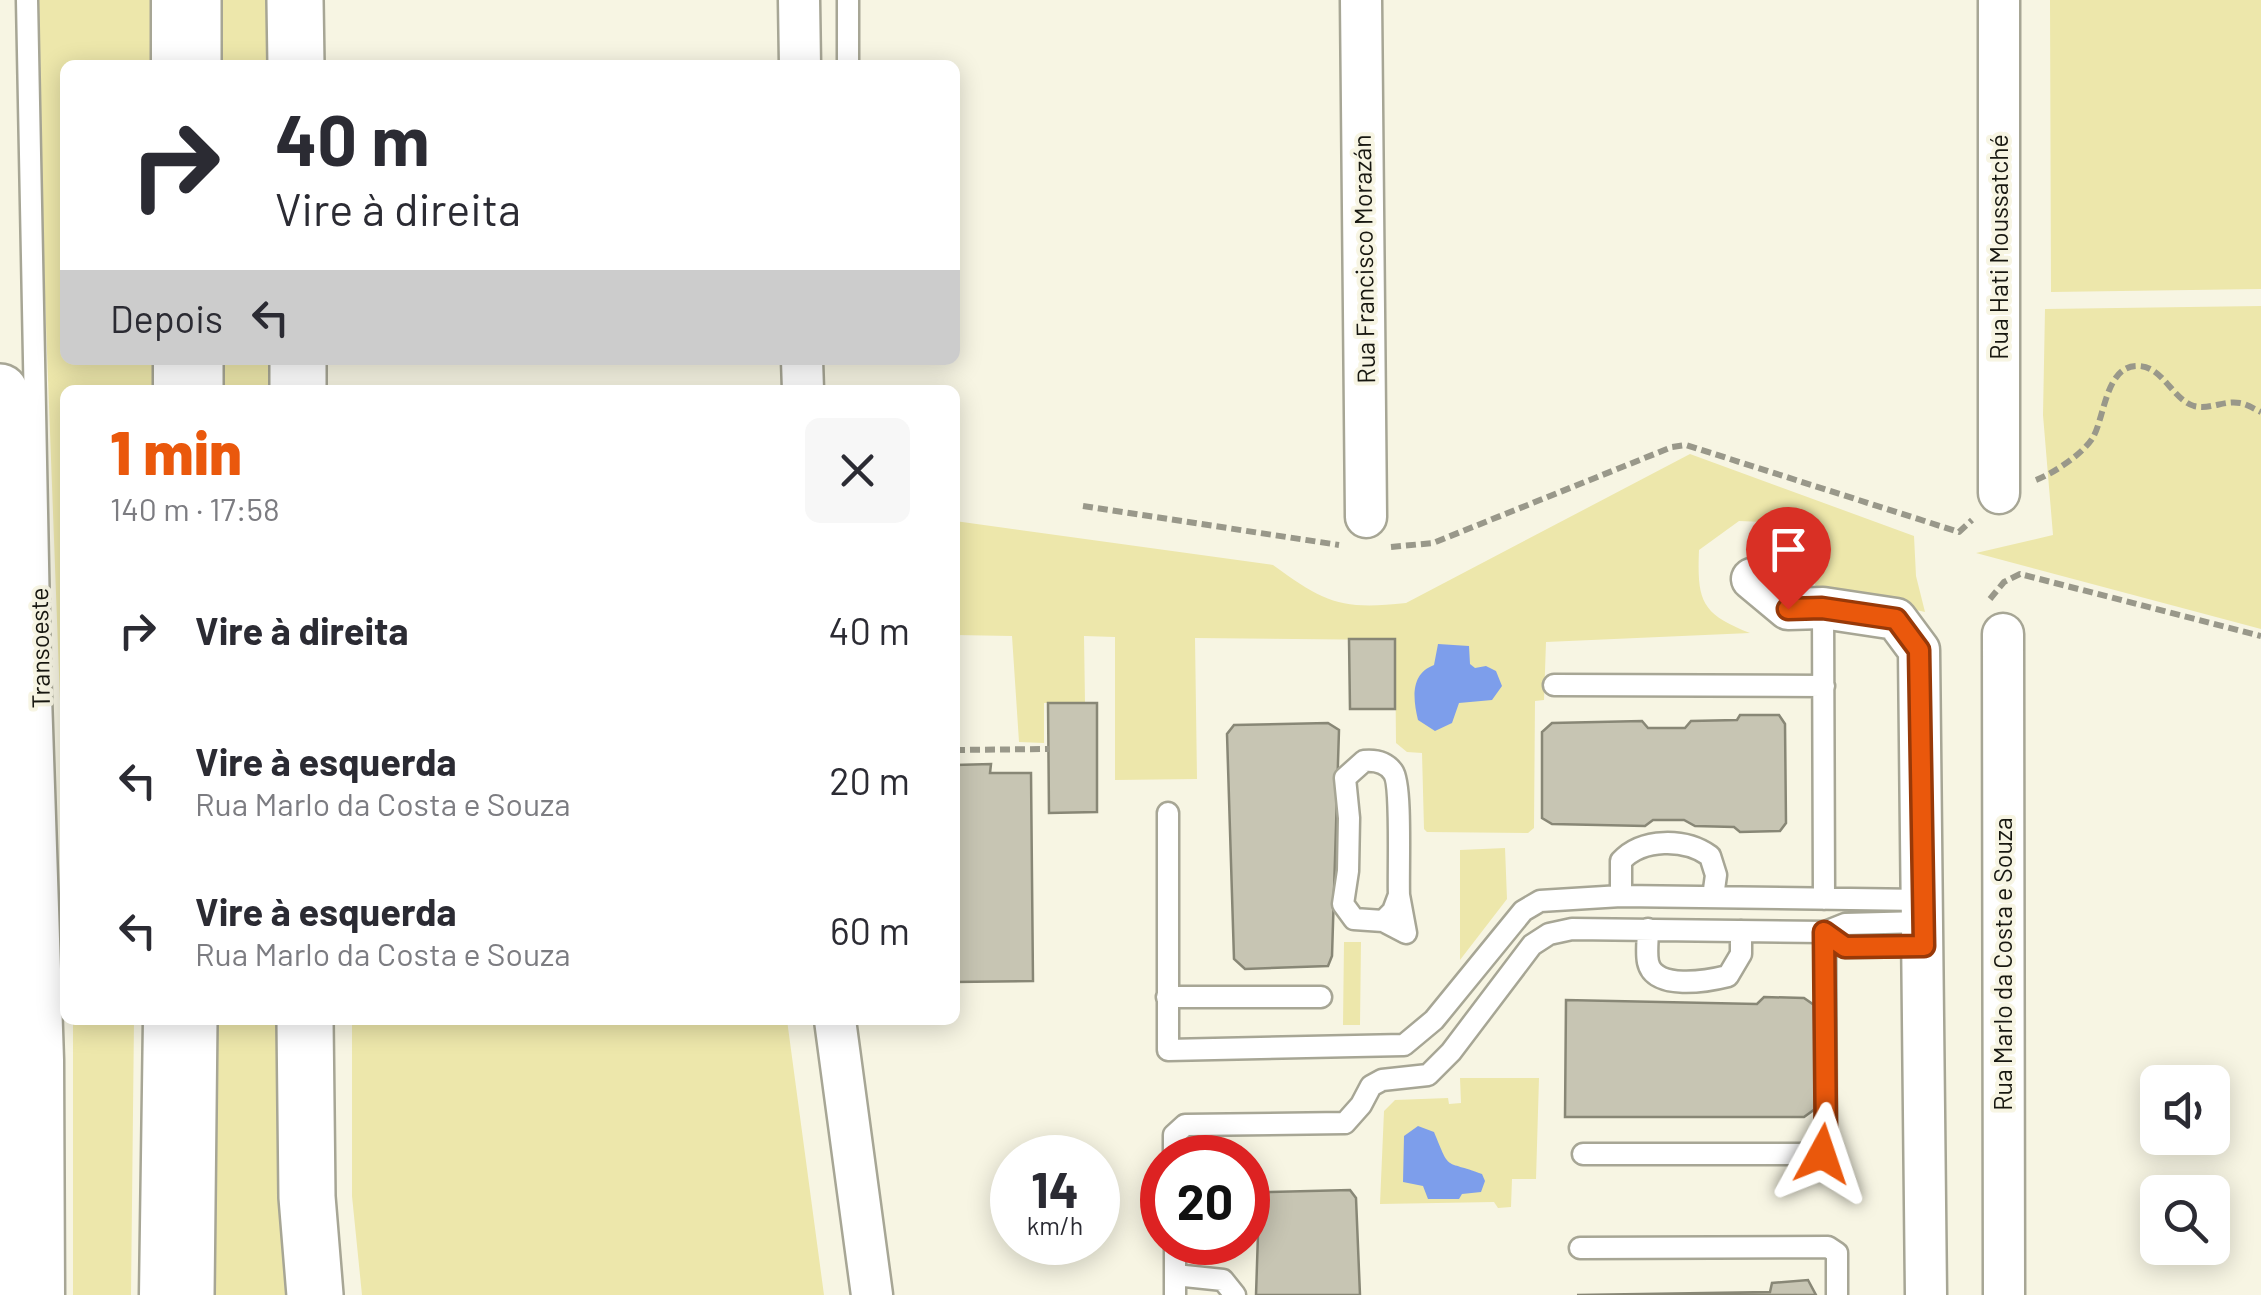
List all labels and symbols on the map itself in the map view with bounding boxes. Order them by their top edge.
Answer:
street label: Rua Francisco Morazán [1346,134,1380,384]
street label: Rua Hati Moussatché [1983,134,2013,360]
pin [1746,507,1831,610]
street label: Transoeste [23,587,55,709]
street label: Rua Marlo da Costa e Souza [1987,817,2017,1111]
position arrow [1770,1102,1874,1206]
speed limit sign: 20 [1140,1135,1270,1265]

